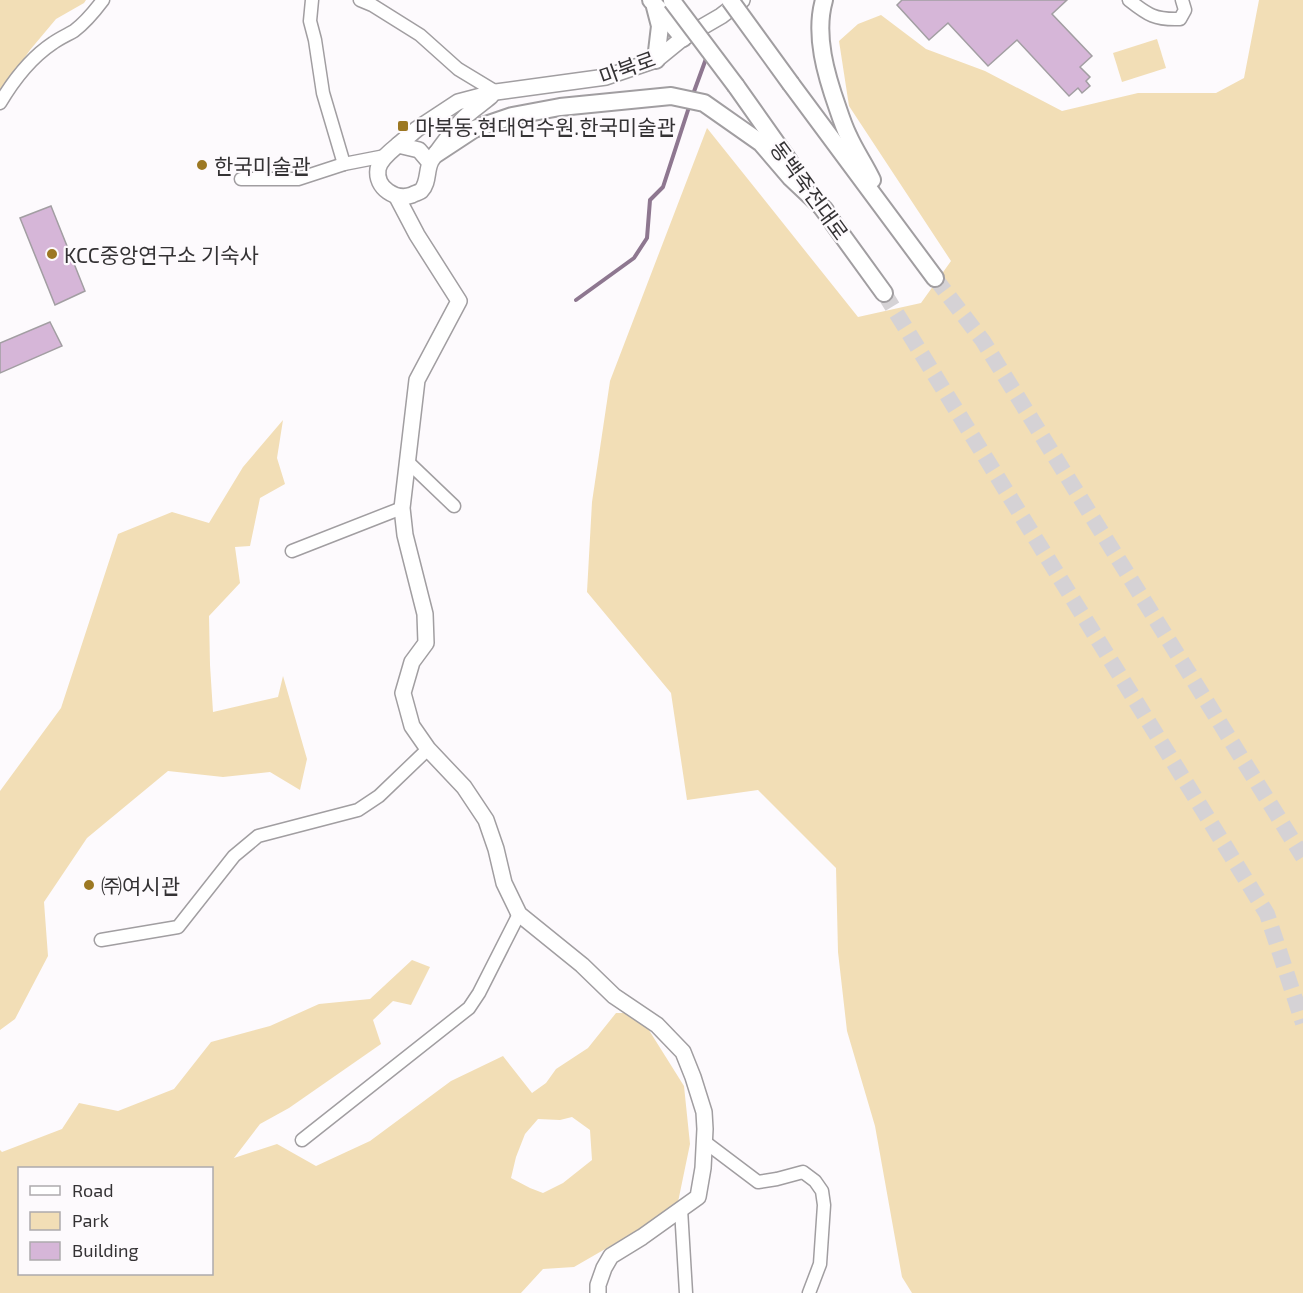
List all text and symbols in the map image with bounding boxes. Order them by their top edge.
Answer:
street label: 마북로 [595,45,659,89]
place label: 마북동.현대연수원.한국미술관 [415,114,676,139]
marker: 마북동.현대연수원.한국미술관 [396,119,410,133]
street label: 동백죽전대로 [766,136,854,244]
place label: 한국미술관 [214,153,311,178]
marker: 한국미술관 [195,158,209,172]
place label: KCC중앙연구소 기숙사 [64,242,259,267]
marker: KCC중앙연구소 기숙사 [45,247,59,261]
place label: ㈜여시관 [101,873,180,898]
marker: ㈜여시관 [82,878,96,892]
legend [18,1167,213,1275]
text: Road [72,1179,113,1201]
text: Park [72,1209,109,1231]
text: Building [72,1239,139,1261]

